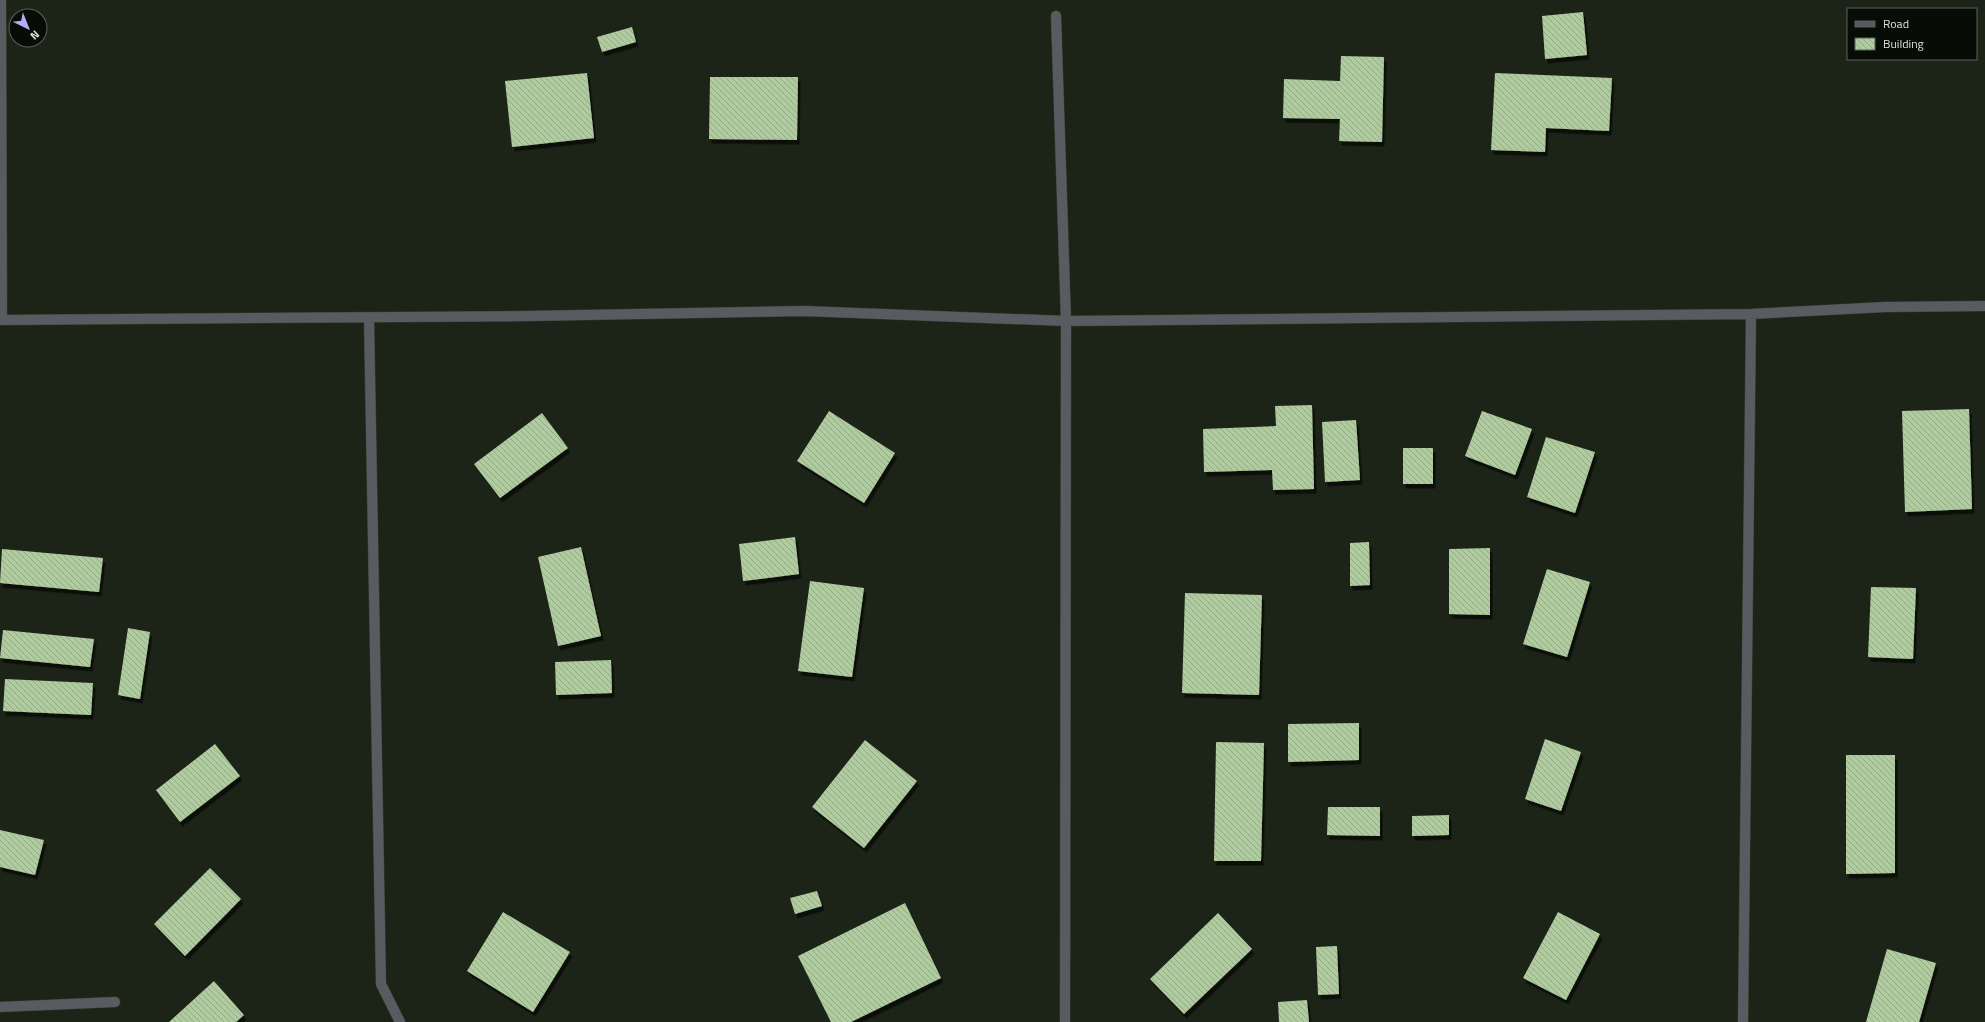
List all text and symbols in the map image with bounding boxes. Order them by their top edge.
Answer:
north arrow [8,8,48,48]
legend [1847,8,1977,60]
text: Road [1883,14,1909,33]
text: N [27,27,43,44]
text: Building [1883,34,1924,53]

